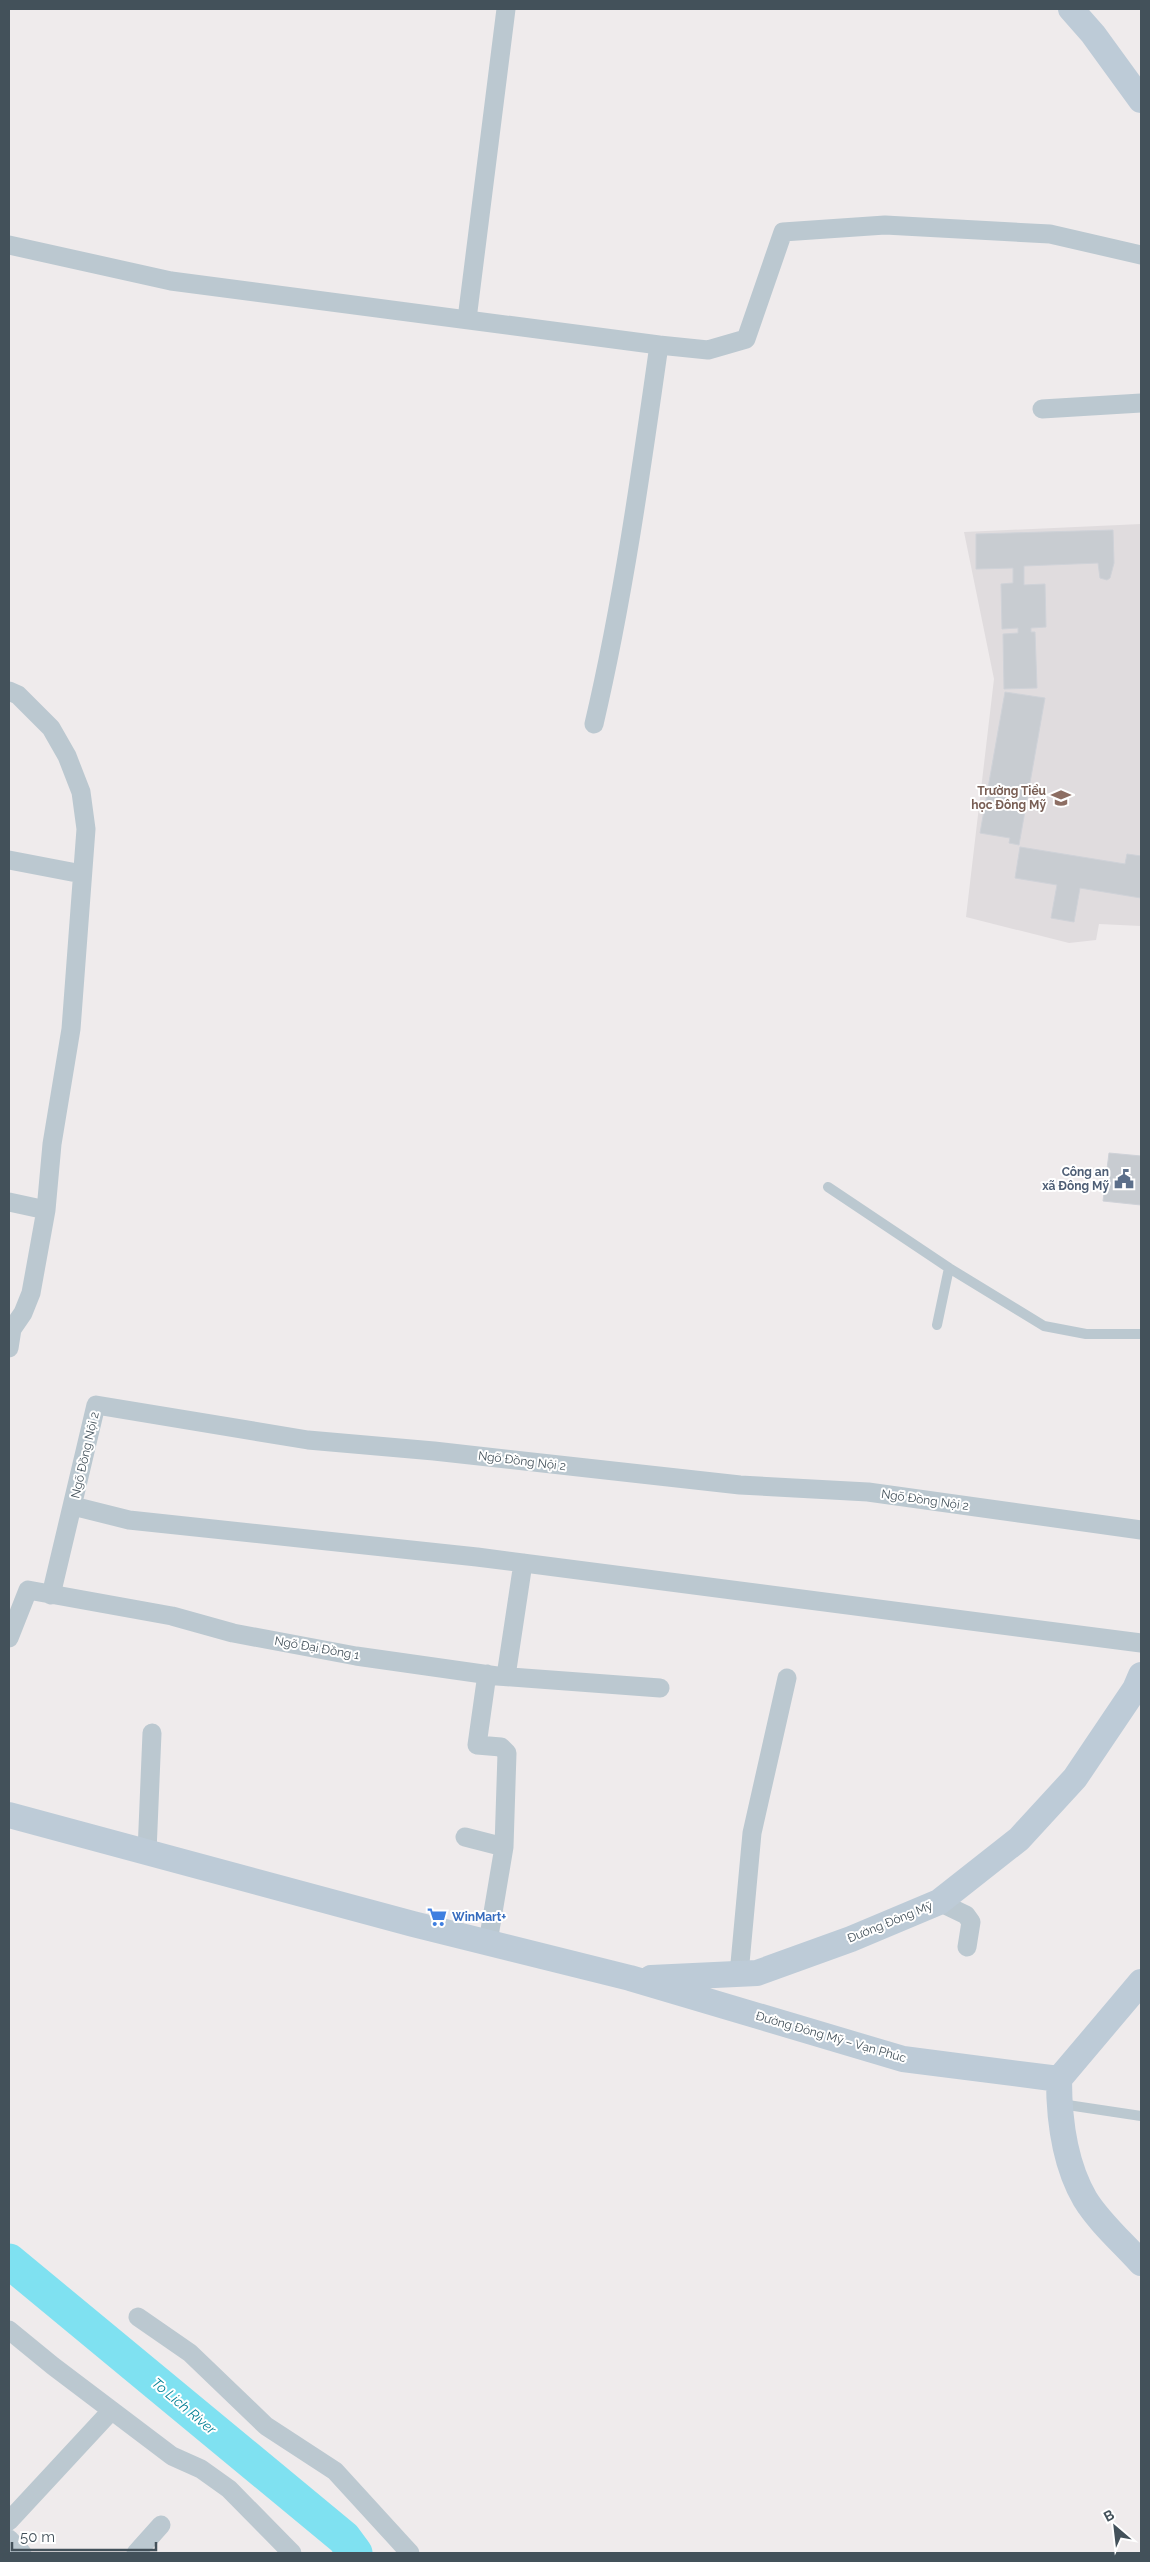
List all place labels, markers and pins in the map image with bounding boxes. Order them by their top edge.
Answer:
place label: Trường Tiểu học Đông Mỹ [971,784,1046,812]
school or university icon: Trường Tiểu học Đông Mỹ [1050,787,1072,809]
place label: Công an xã Đông Mỹ [1042,1165,1109,1193]
public building icon: Công an xã Đông Mỹ [1113,1168,1135,1190]
supermarket icon: WinMart+ [426,1906,448,1928]
place label: WinMart+ [452,1910,506,1924]

